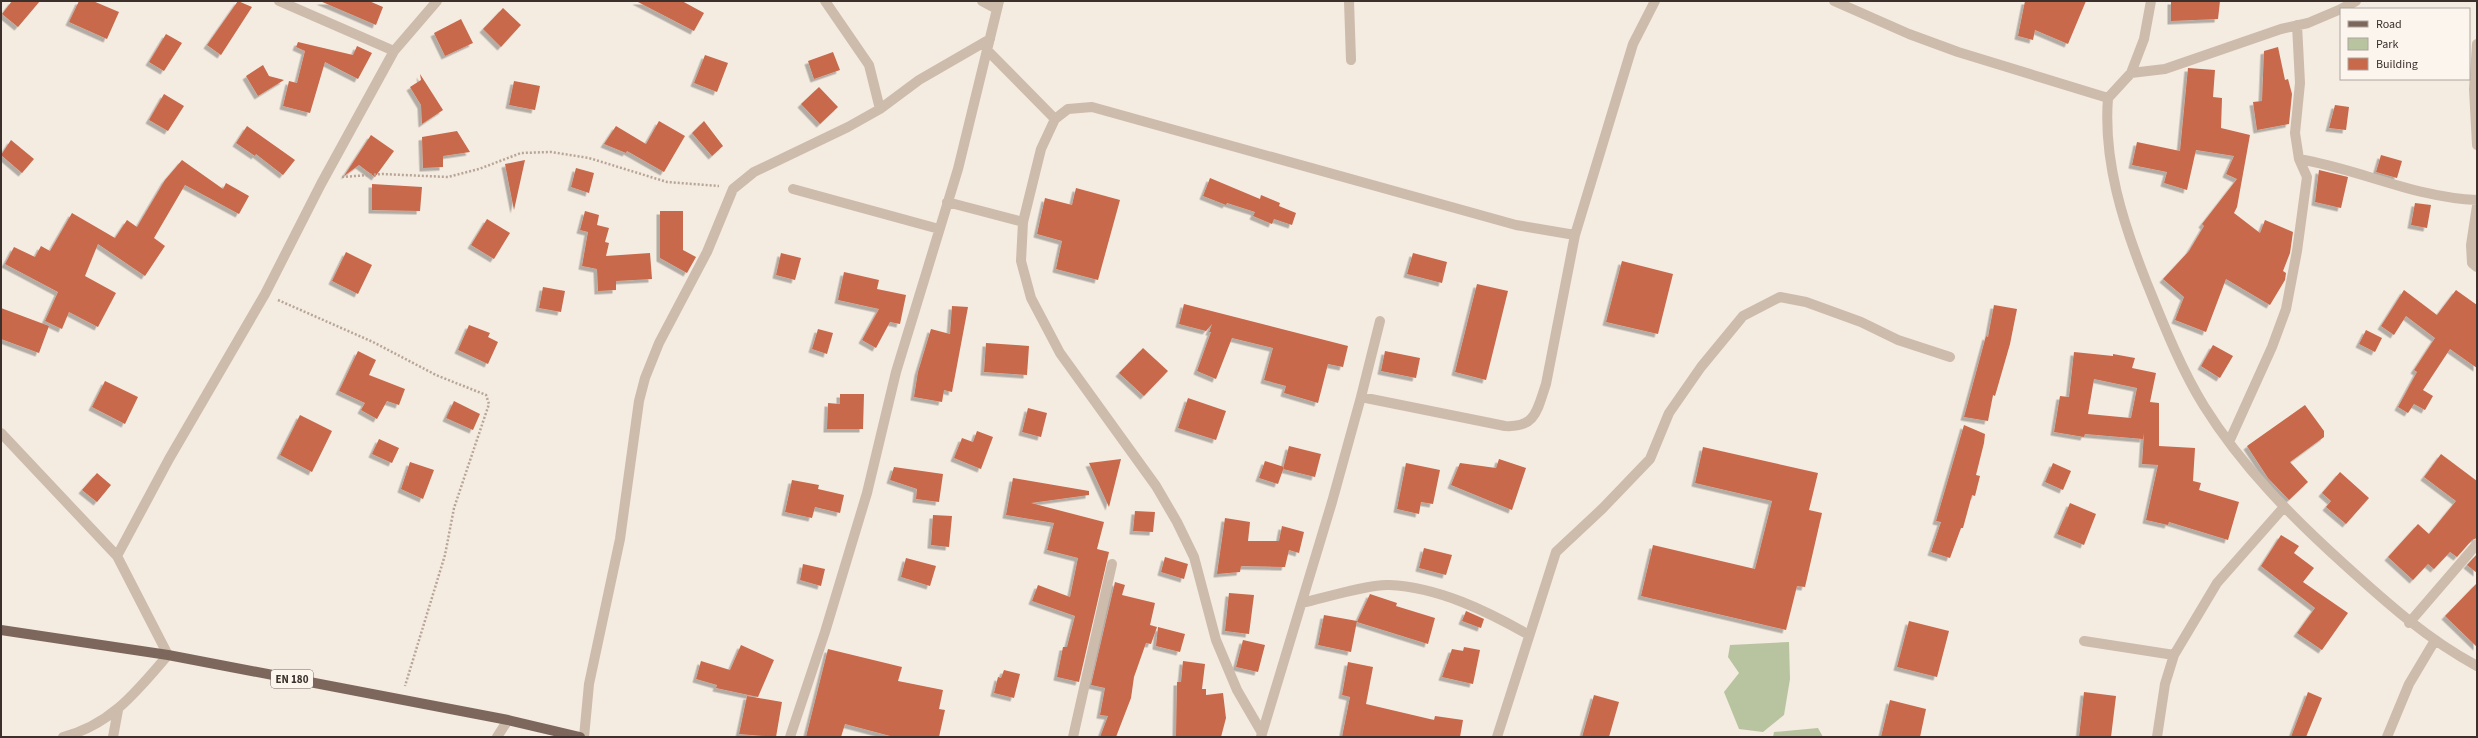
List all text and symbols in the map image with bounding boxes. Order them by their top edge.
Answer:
legend [2340,8,2470,80]
text: Road [2376,16,2402,33]
text: Park [2376,36,2398,53]
text: Building [2376,56,2418,73]
road number: EN 180 [271,670,313,688]

